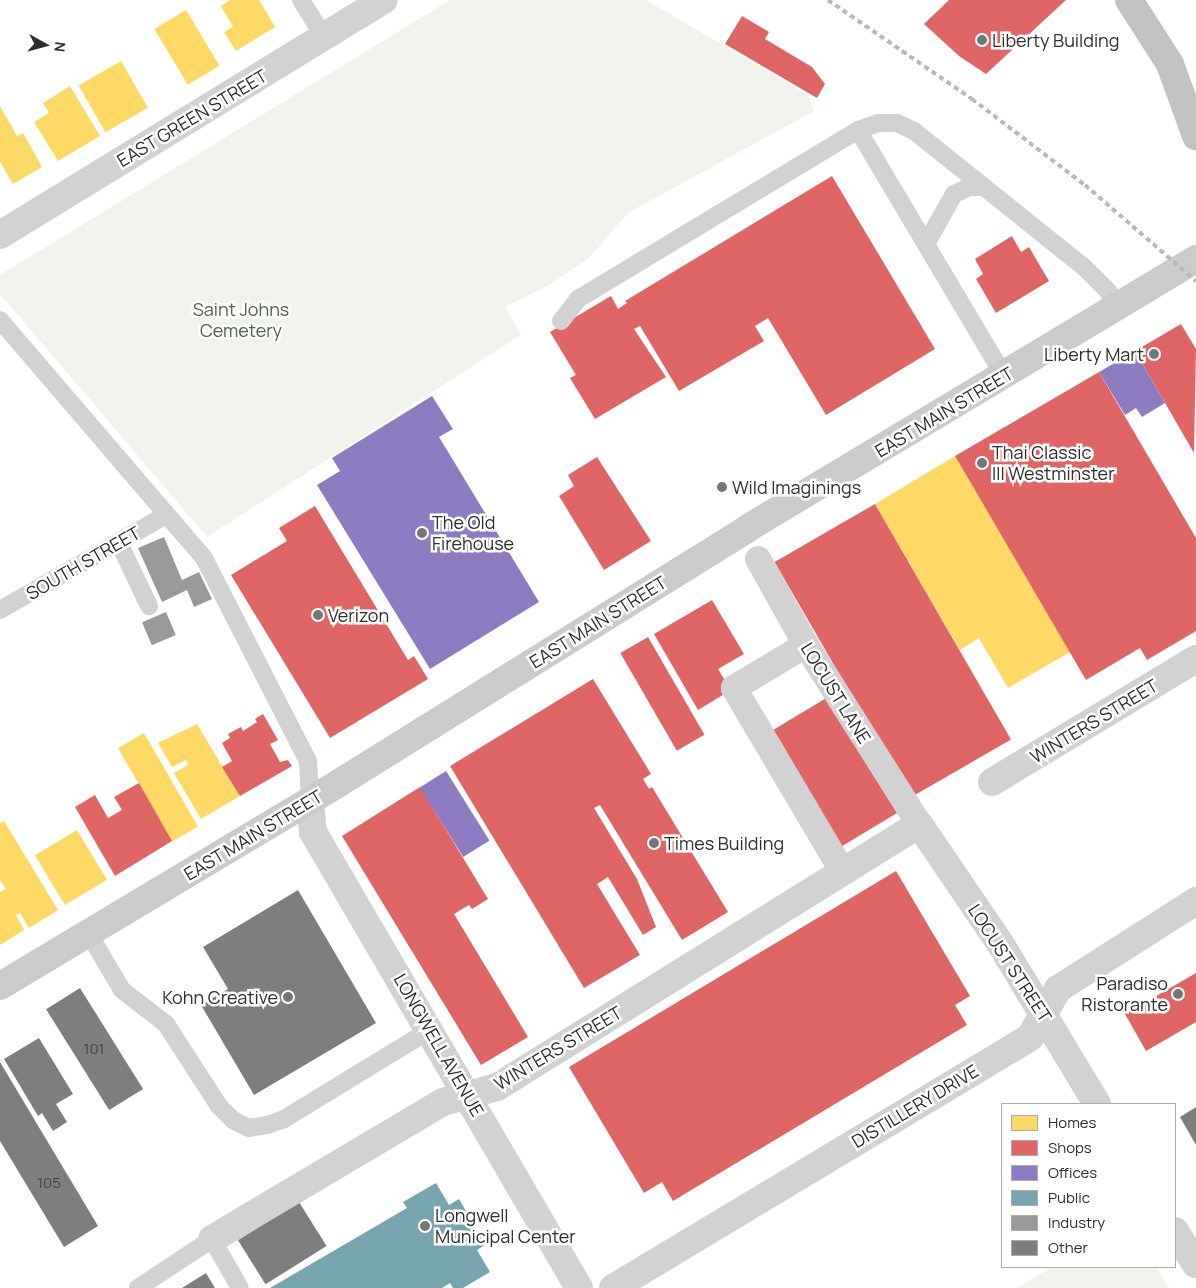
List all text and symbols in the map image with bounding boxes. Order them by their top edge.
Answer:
north arrow [20,20,70,70]
place label: Liberty Building [992,29,1119,51]
marker: Liberty Building [976,34,988,46]
text: N [50,41,70,53]
street label: EAST GREEN STREET [113,65,271,171]
park label: Saint Johns Cemetery [193,299,289,342]
place label: Liberty Mart [1044,343,1144,365]
marker: Liberty Mart [1148,348,1160,360]
street label: EAST MAIN STREET [871,362,1017,462]
place label: Thai Classic III Westminster [992,442,1115,484]
marker: Thai Classic III Westminster [976,457,988,469]
place label: Wild Imaginings [732,476,861,498]
marker: Wild Imaginings [716,481,728,493]
place label: The Old Firehouse [432,512,514,554]
street label: SOUTH STREET [22,522,144,604]
marker: The Old Firehouse [416,527,428,539]
street label: EAST MAIN STREET [525,571,671,673]
place label: Verizon [328,604,389,626]
marker: Verizon [312,609,324,621]
street label: LOCUST LANE [796,638,876,748]
street label: WINTERS STREET [1026,674,1162,768]
street label: EAST MAIN STREET [180,785,326,885]
place label: Times Building [664,832,784,854]
marker: Times Building [648,837,660,849]
street label: LOCUST STREET [964,900,1056,1026]
street label: LONGWELL AVENUE [389,970,489,1120]
place label: Paradiso Ristorante [1081,973,1168,1016]
place label: Kohn Creative [162,986,278,1008]
marker: Paradiso Ristorante [1172,988,1184,1000]
marker: Kohn Creative [282,991,294,1003]
street label: WINTERS STREET [490,1001,626,1095]
house number: 101 [84,1040,104,1058]
street label: DISTILLERY DRIVE [848,1060,982,1152]
legend [1001,1103,1176,1268]
text: Homes [1048,1112,1096,1133]
text: Shops [1048,1137,1092,1158]
text: Offices [1048,1162,1097,1183]
house number: 105 [37,1174,61,1192]
text: Public [1048,1187,1090,1208]
place label: Longwell Municipal Center [435,1205,576,1248]
text: Industry [1048,1212,1105,1233]
marker: Longwell Municipal Center [419,1220,431,1232]
text: Other [1048,1237,1088,1258]

